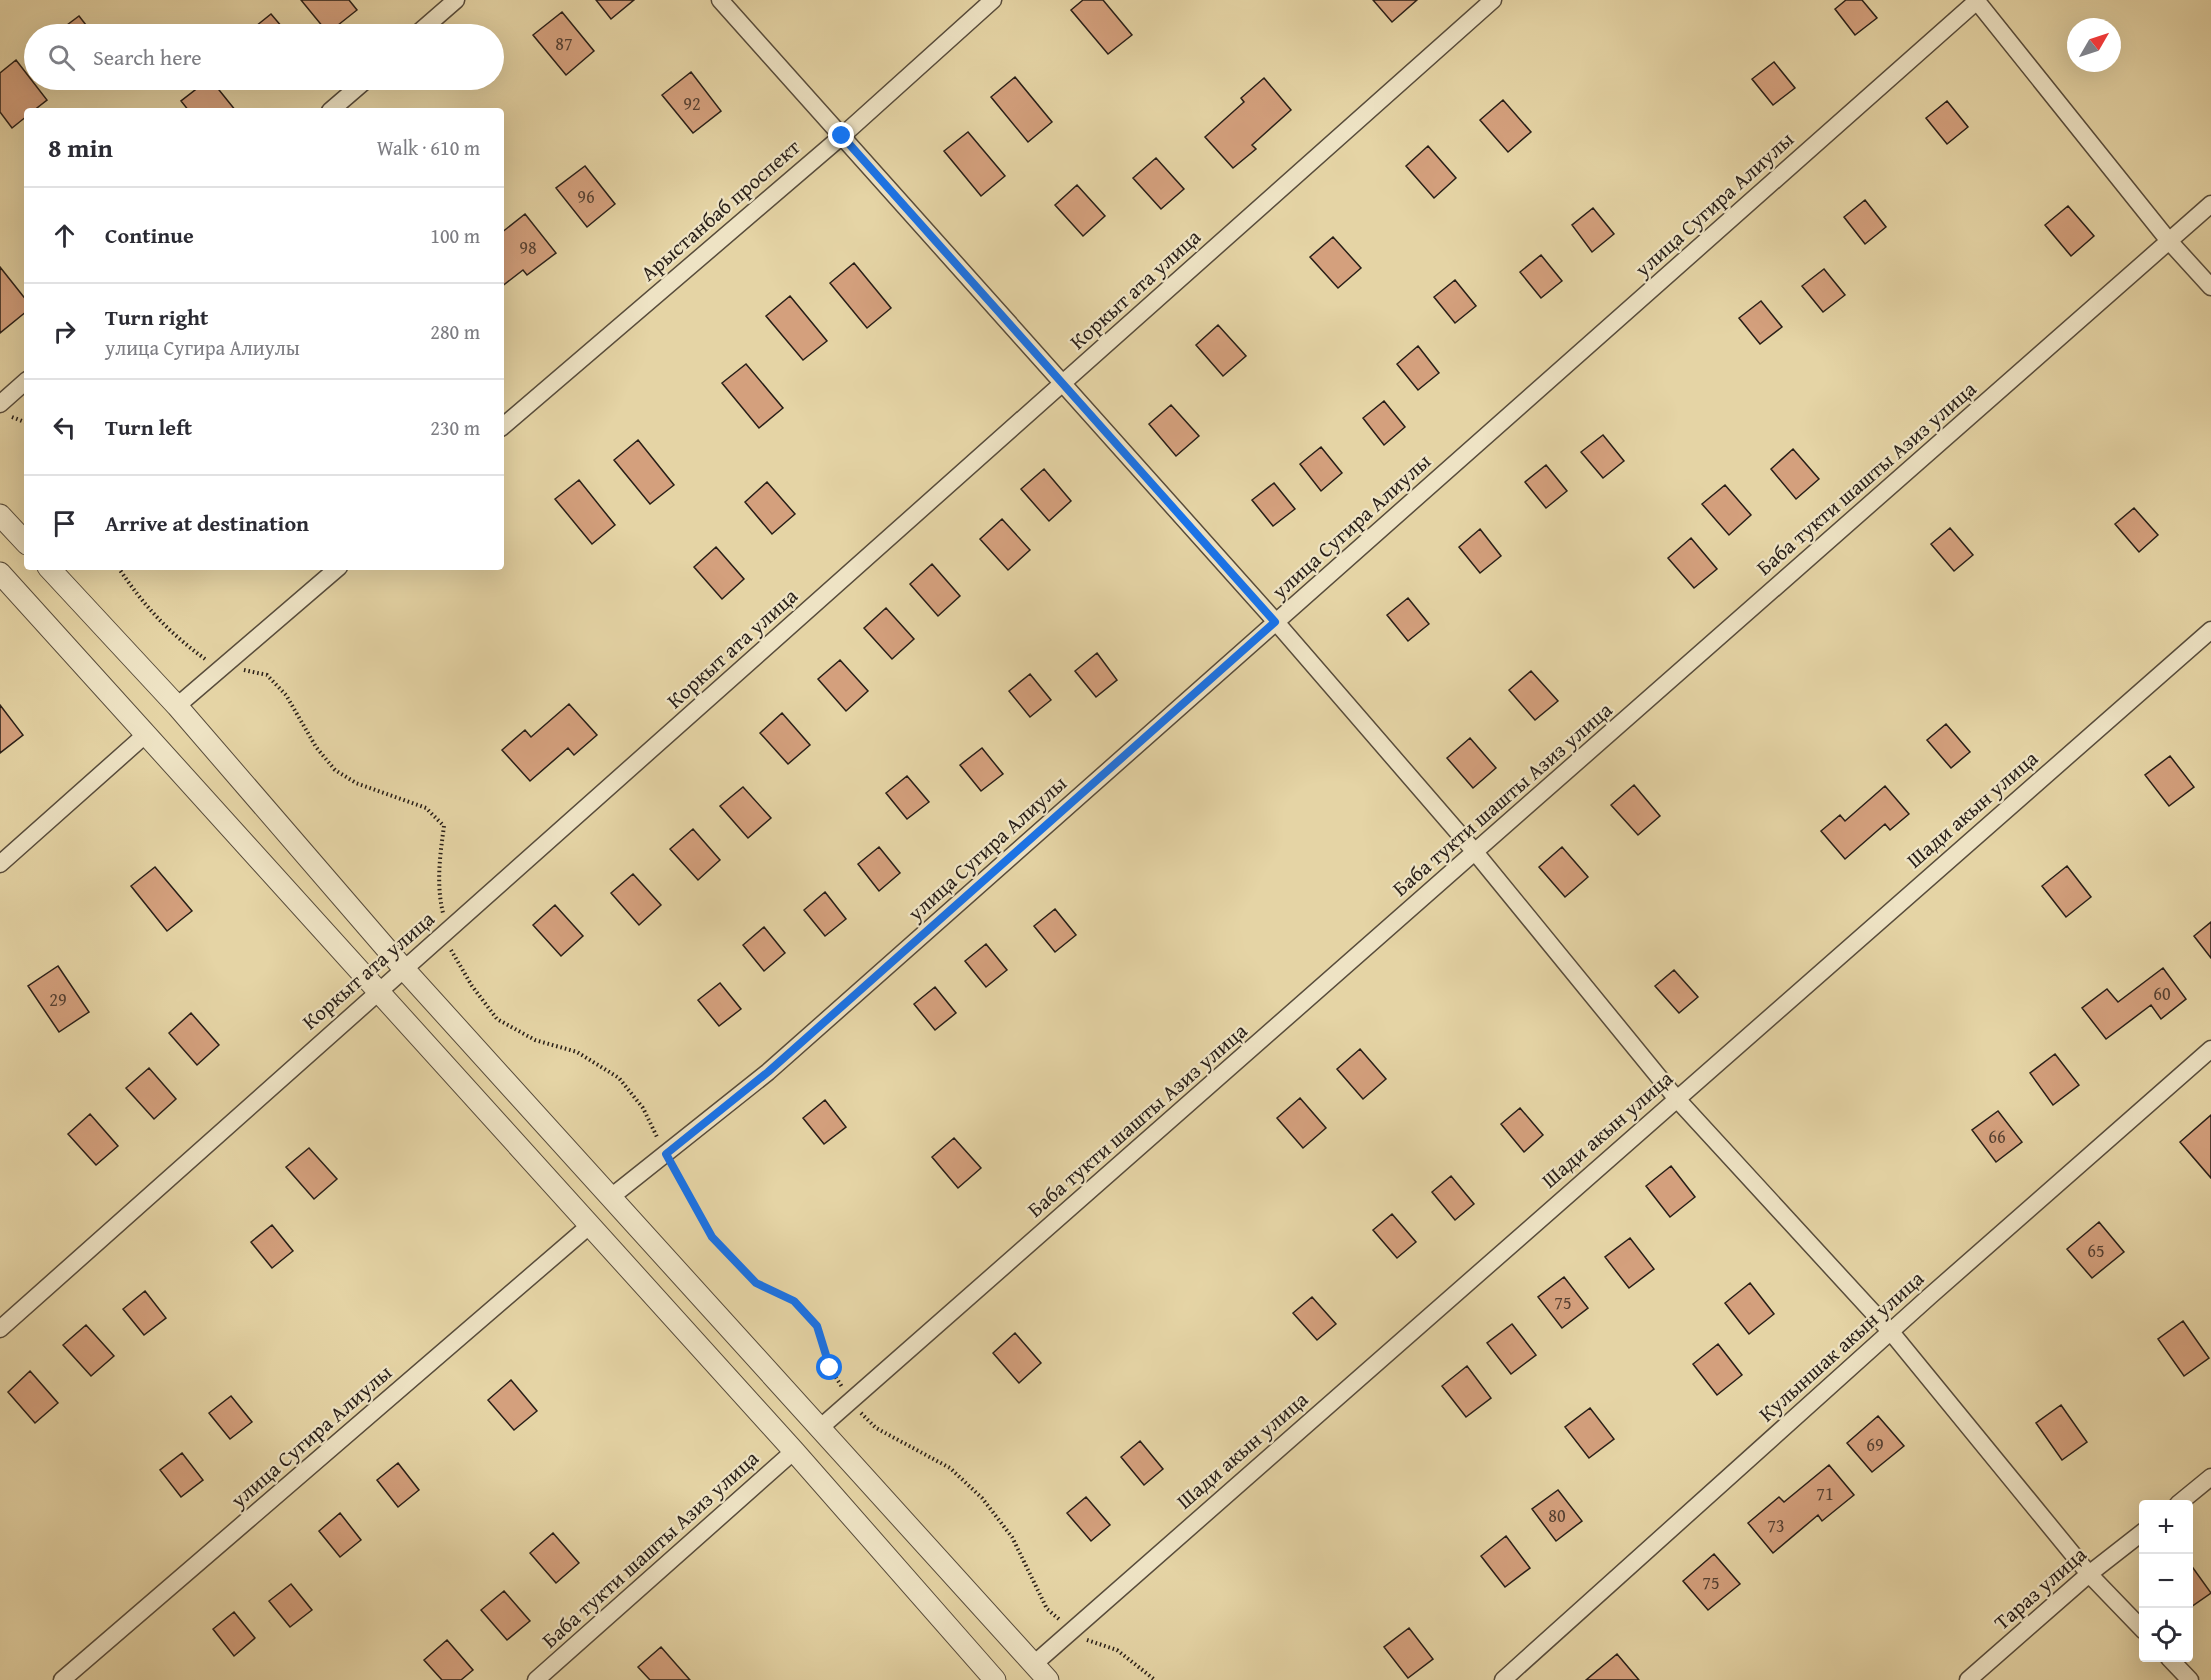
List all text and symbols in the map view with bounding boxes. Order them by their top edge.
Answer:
north arrow [2067,18,2121,72]
search box [24,24,504,90]
house number: 87 [555,30,573,57]
icon: search [45,41,78,74]
text: Search here [93,41,202,73]
house number: 92 [683,90,701,117]
route end [828,122,854,148]
street label: улица Сугира Алиулы [1627,124,1801,285]
text: 8 min [48,128,113,167]
street label: Арыстанбаб проспект [633,132,807,288]
text: Walk · 610 m [377,133,480,162]
house number: 96 [577,183,595,210]
icon: ahead [48,219,81,252]
text: Continue [105,219,194,251]
text: 100 m [430,221,480,250]
street label: Коркыт ата улица [1063,222,1207,356]
house number: 98 [519,234,537,261]
text: Turn right [105,301,208,333]
icon: right [48,315,81,348]
text: 280 m [430,317,480,346]
text: улица Сугира Алиулы [105,333,300,362]
street label: Баба тукти шашты Азиз улица [1749,374,1983,582]
icon: left [48,411,81,444]
text: Turn left [105,411,192,443]
text: 230 m [430,413,480,442]
street label: улица Сугира Алиулы [1264,446,1438,607]
icon: arrive [48,507,81,540]
text: Arrive at destination [105,507,309,539]
street label: Коркыт ата улица [660,581,804,715]
street label: Баба тукти шашты Азиз улица [1385,695,1619,903]
street label: Шади акын улица [1899,743,2045,875]
street label: улица Сугира Алиулы [900,768,1074,929]
street label: Коркыт ата улица [295,904,441,1036]
house number: 60 [2153,980,2171,1007]
house number: 29 [49,986,67,1013]
street label: Баба тукти шашты Азиз улица [1020,1016,1254,1224]
street label: Шади акын улица [1534,1063,1680,1195]
house number: 66 [1988,1123,2006,1150]
house number: 65 [2087,1237,2105,1264]
street label: Кулыншак акын улица [1752,1263,1930,1429]
house number: 75 [1554,1289,1572,1316]
route start [816,1354,842,1380]
street label: улица Сугира Алиулы [223,1357,399,1515]
street label: Шади акын улица [1169,1384,1315,1516]
house number: 69 [1866,1431,1884,1458]
street label: Баба тукти шашты Азиз улица [535,1443,765,1655]
house number: 71 [1816,1480,1834,1507]
map controls [2139,1500,2193,1662]
button: + [2139,1500,2193,1554]
house number: 80 [1548,1502,1566,1529]
house number: 73 [1767,1512,1785,1539]
street label: Тараз улица [1987,1539,2093,1637]
button: − [2139,1554,2193,1608]
house number: 75 [1702,1569,1720,1596]
button: locate [2139,1608,2193,1662]

